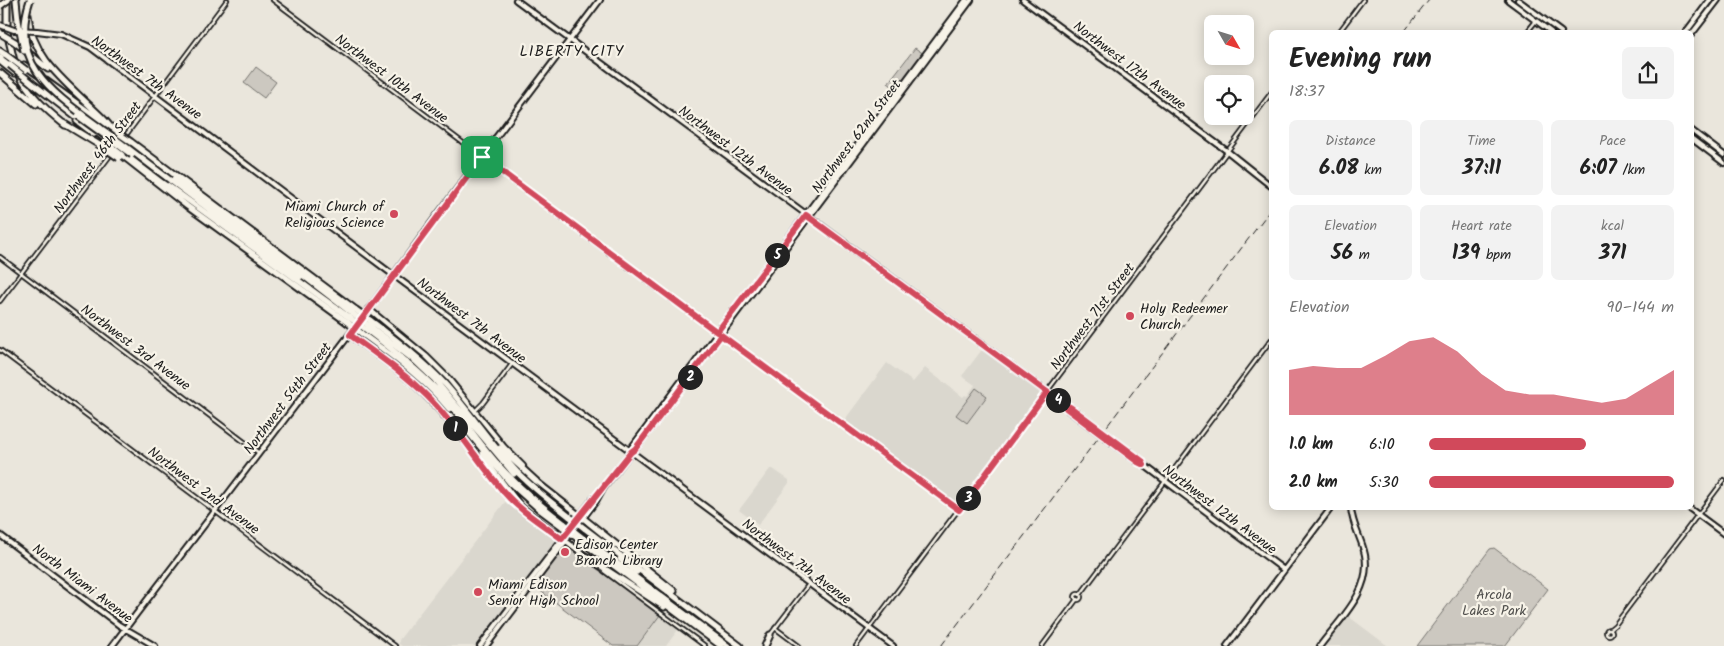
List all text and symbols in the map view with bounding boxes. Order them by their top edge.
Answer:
north arrow [1204,15,1254,65]
map controls [1204,15,1254,125]
street label: Northwest 17th Avenue [1068,16,1191,116]
street label: Northwest 10th Avenue [330,29,453,129]
street label: Northwest 7th Avenue [86,30,207,126]
text: Evening run [1289,37,1432,82]
district label: LIBERTY CITY [520,40,625,64]
button: share [1622,47,1674,99]
street label: Northwest 62nd Street [807,75,907,198]
button: locate [1204,75,1254,125]
text: 18:37 [1289,79,1324,104]
street label: Northwest 46th Street [48,96,148,218]
street label: Northwest 12th Avenue [674,100,798,202]
text: Distance [1325,130,1376,152]
text: Time [1467,130,1496,152]
text: Pace [1599,130,1626,152]
pin [461,136,503,178]
icon: arrive [468,143,496,171]
text: 6.08 [1319,152,1359,185]
text: 37:11 [1462,152,1501,185]
text: 6:07 [1580,152,1617,185]
text: km [1359,159,1382,181]
text: /km [1617,159,1645,181]
place label: Miami Church of Religious Science [285,196,386,234]
marker: Miami Church of Religious Science [388,208,400,220]
text: Elevation [1324,215,1377,237]
text: Heart rate [1451,215,1512,237]
text: kcal [1601,215,1624,237]
text: 56 [1331,237,1353,270]
text: 139 [1452,237,1480,270]
text: 371 [1599,237,1626,270]
pin: 5 [764,242,790,268]
text: 5 [774,244,781,266]
text: m [1353,244,1370,266]
text: bpm [1480,244,1511,266]
street label: Northwest 71st Street [1045,258,1141,375]
street label: Northwest 7th Avenue [412,272,531,370]
text: Elevation [1289,295,1350,320]
text: 90–144 m [1607,295,1674,320]
place label: Holy Redeemer Church [1140,298,1229,336]
street label: Northwest 3rd Avenue [76,299,195,397]
marker: Holy Redeemer Church [1124,310,1136,322]
street label: Northwest 54th Street [238,337,338,459]
pin: 2 [678,364,702,390]
text: 2 [686,366,695,388]
pin: 4 [1046,388,1070,412]
text: 4 [1055,389,1062,411]
pin: 1 [442,416,468,440]
text: 1 [453,417,458,439]
text: 1.0 km [1289,432,1333,457]
text: 6:10 [1369,432,1395,457]
street label: Northwest 2nd Avenue [143,441,265,541]
street label: Northwest 12th Avenue [1158,459,1282,561]
text: 2.0 km [1289,470,1337,495]
text: 5:30 [1369,470,1399,495]
pin: 3 [956,486,980,510]
text: 3 [965,487,972,509]
street label: Northwest 7th Avenue [737,513,856,611]
place label: Edison Center Branch Library [575,534,663,572]
street label: North Miami Avenue [27,539,138,629]
marker: Edison Center Branch Library [559,546,571,558]
place label: Miami Edison Senior High School [488,574,599,612]
park label: Arcola Lakes Park [1462,584,1526,622]
marker: Miami Edison Senior High School [472,586,484,598]

